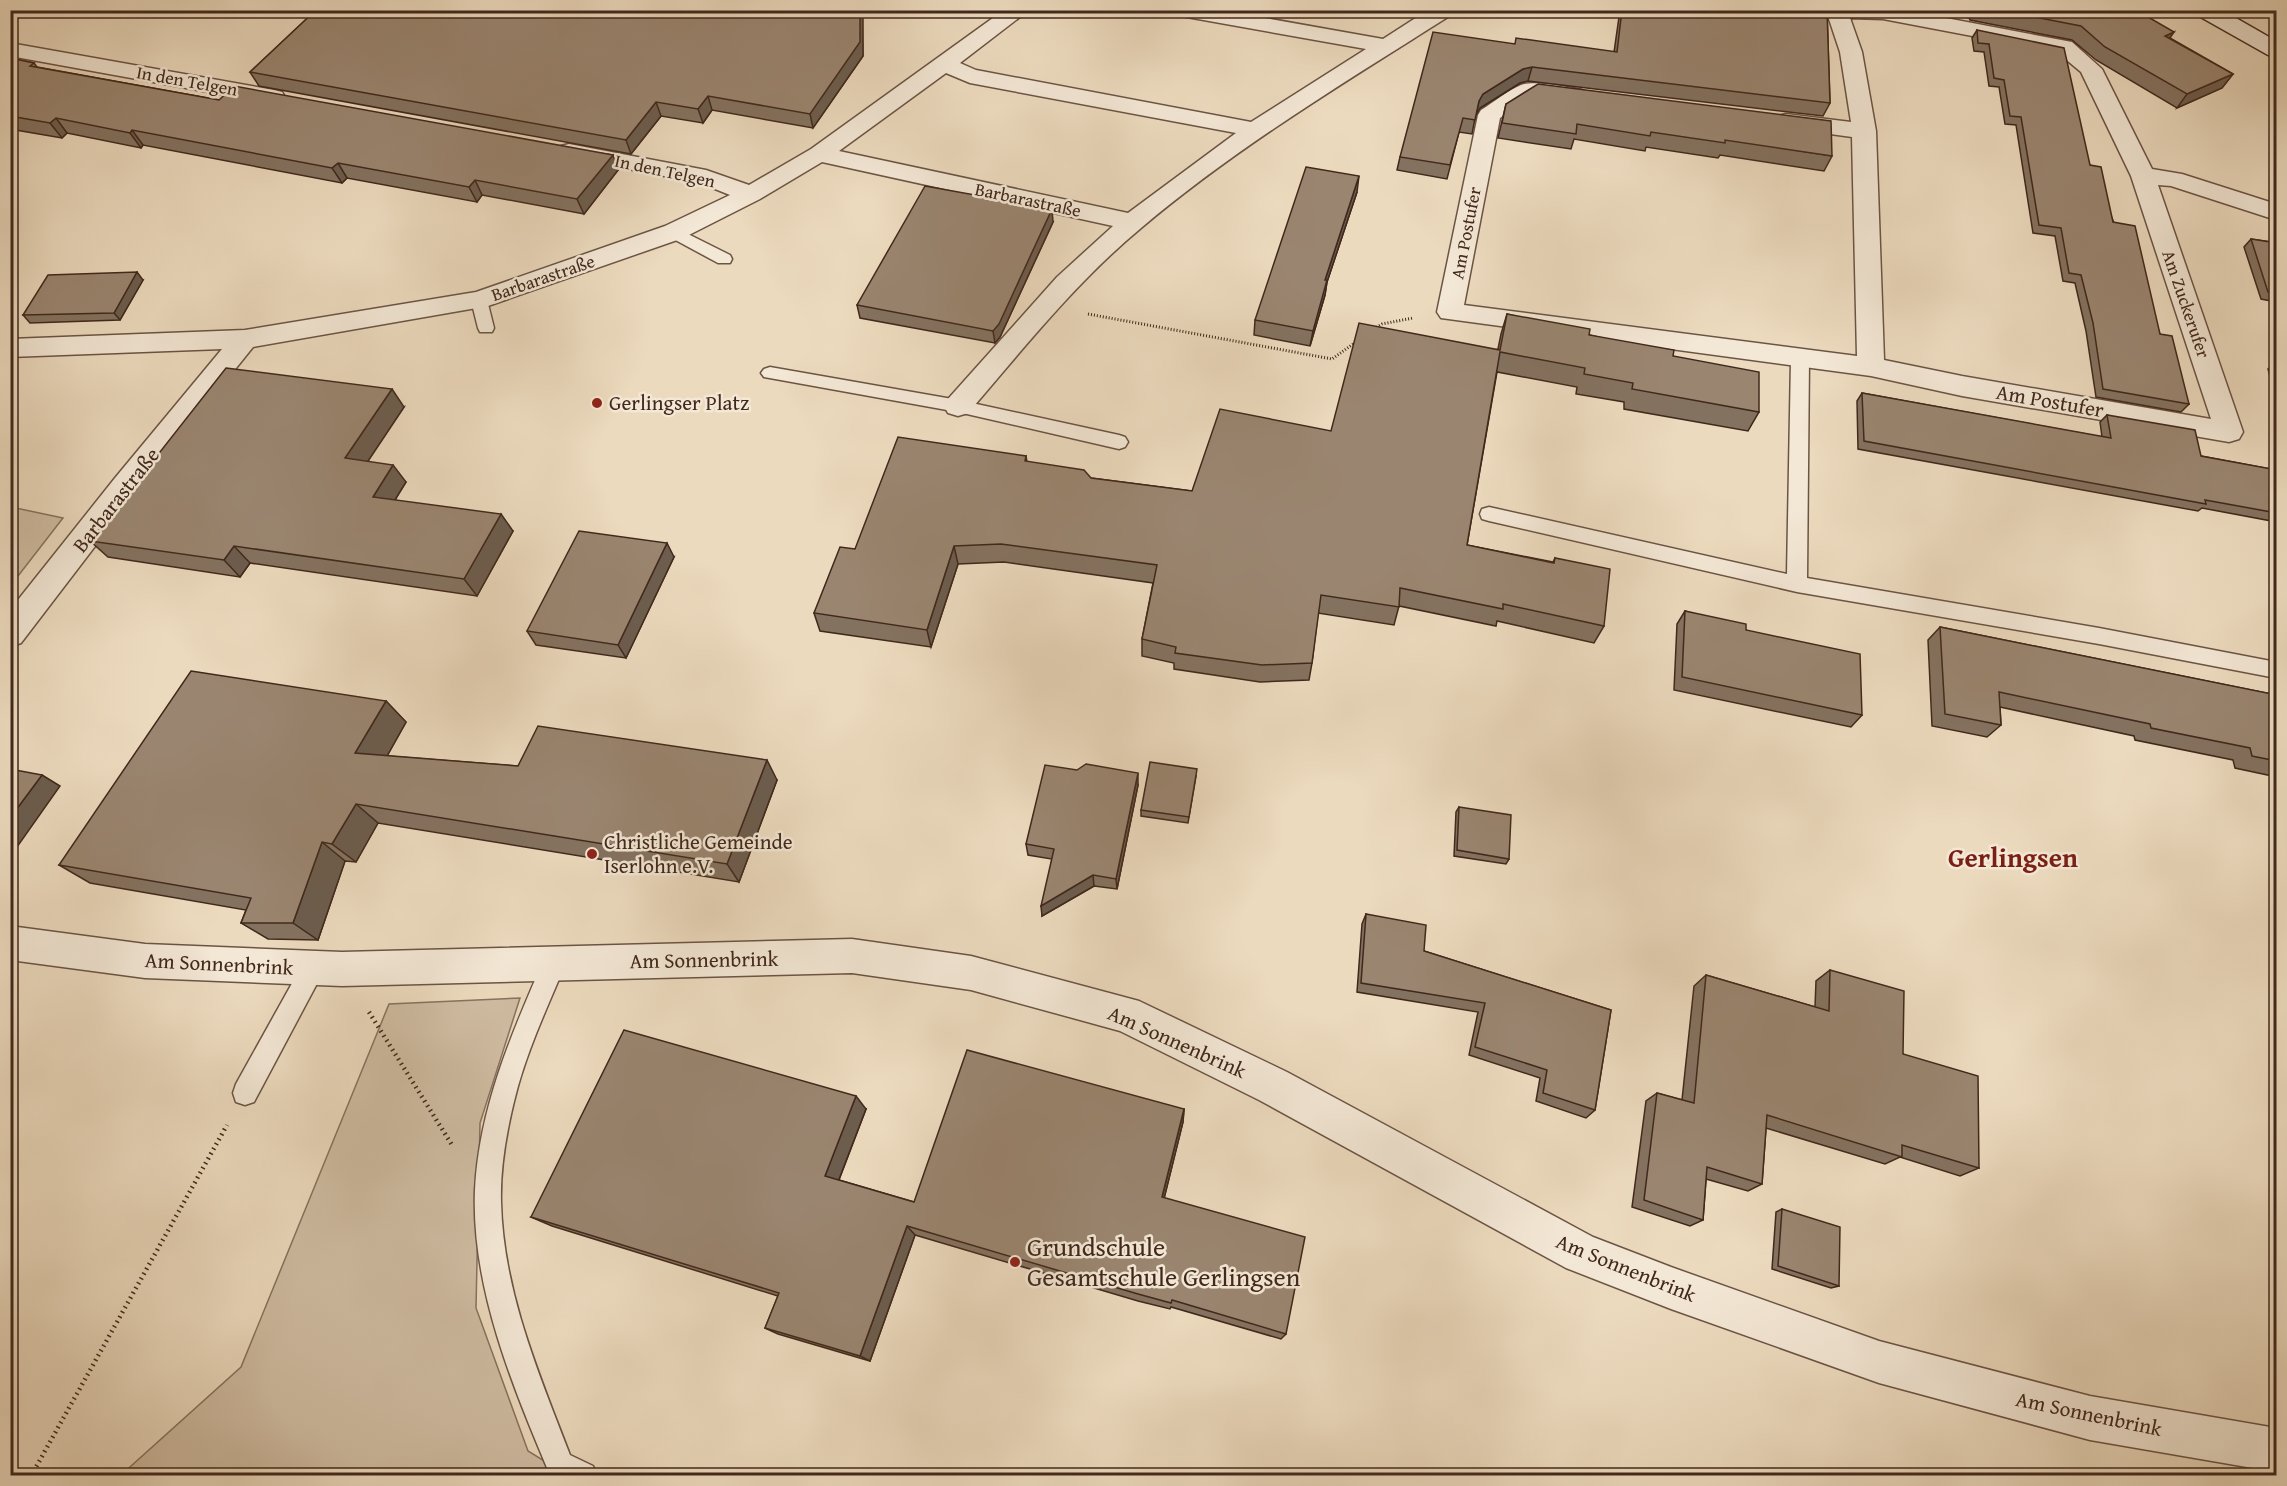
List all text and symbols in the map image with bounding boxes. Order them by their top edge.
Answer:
street label: In den Telgen [134,58,240,103]
street label: In den Telgen [612,147,718,194]
street label: Barbarastraße [972,175,1084,224]
street label: Am Postufer [1443,184,1488,281]
street label: Am Zuckerufer [2155,246,2218,362]
street label: Barbarastraße [487,247,598,308]
street label: Am Postufer [1994,376,2107,425]
place label: Gerlingser Platz [609,387,749,418]
marker: Gerlingser Platz [590,396,604,410]
street label: Barbarastraße [65,440,167,559]
place label: Christliche Gemeinde Iserlohn e.V. [604,826,793,881]
district label: Gerlingsen [1948,837,2078,877]
marker: Christliche Gemeinde Iserlohn e.V. [585,847,599,861]
street label: Am Sonnenbrink [629,943,779,976]
street label: Am Sonnenbrink [144,944,294,983]
street label: Am Sonnenbrink [1103,997,1252,1086]
street label: Am Sonnenbrink [1551,1225,1701,1310]
place label: Grundschule Gesamtschule Gerlingsen [1027,1227,1301,1296]
marker: Grundschule Gesamtschule Gerlingsen [1008,1255,1022,1269]
street label: Am Sonnenbrink [2013,1383,2165,1444]

